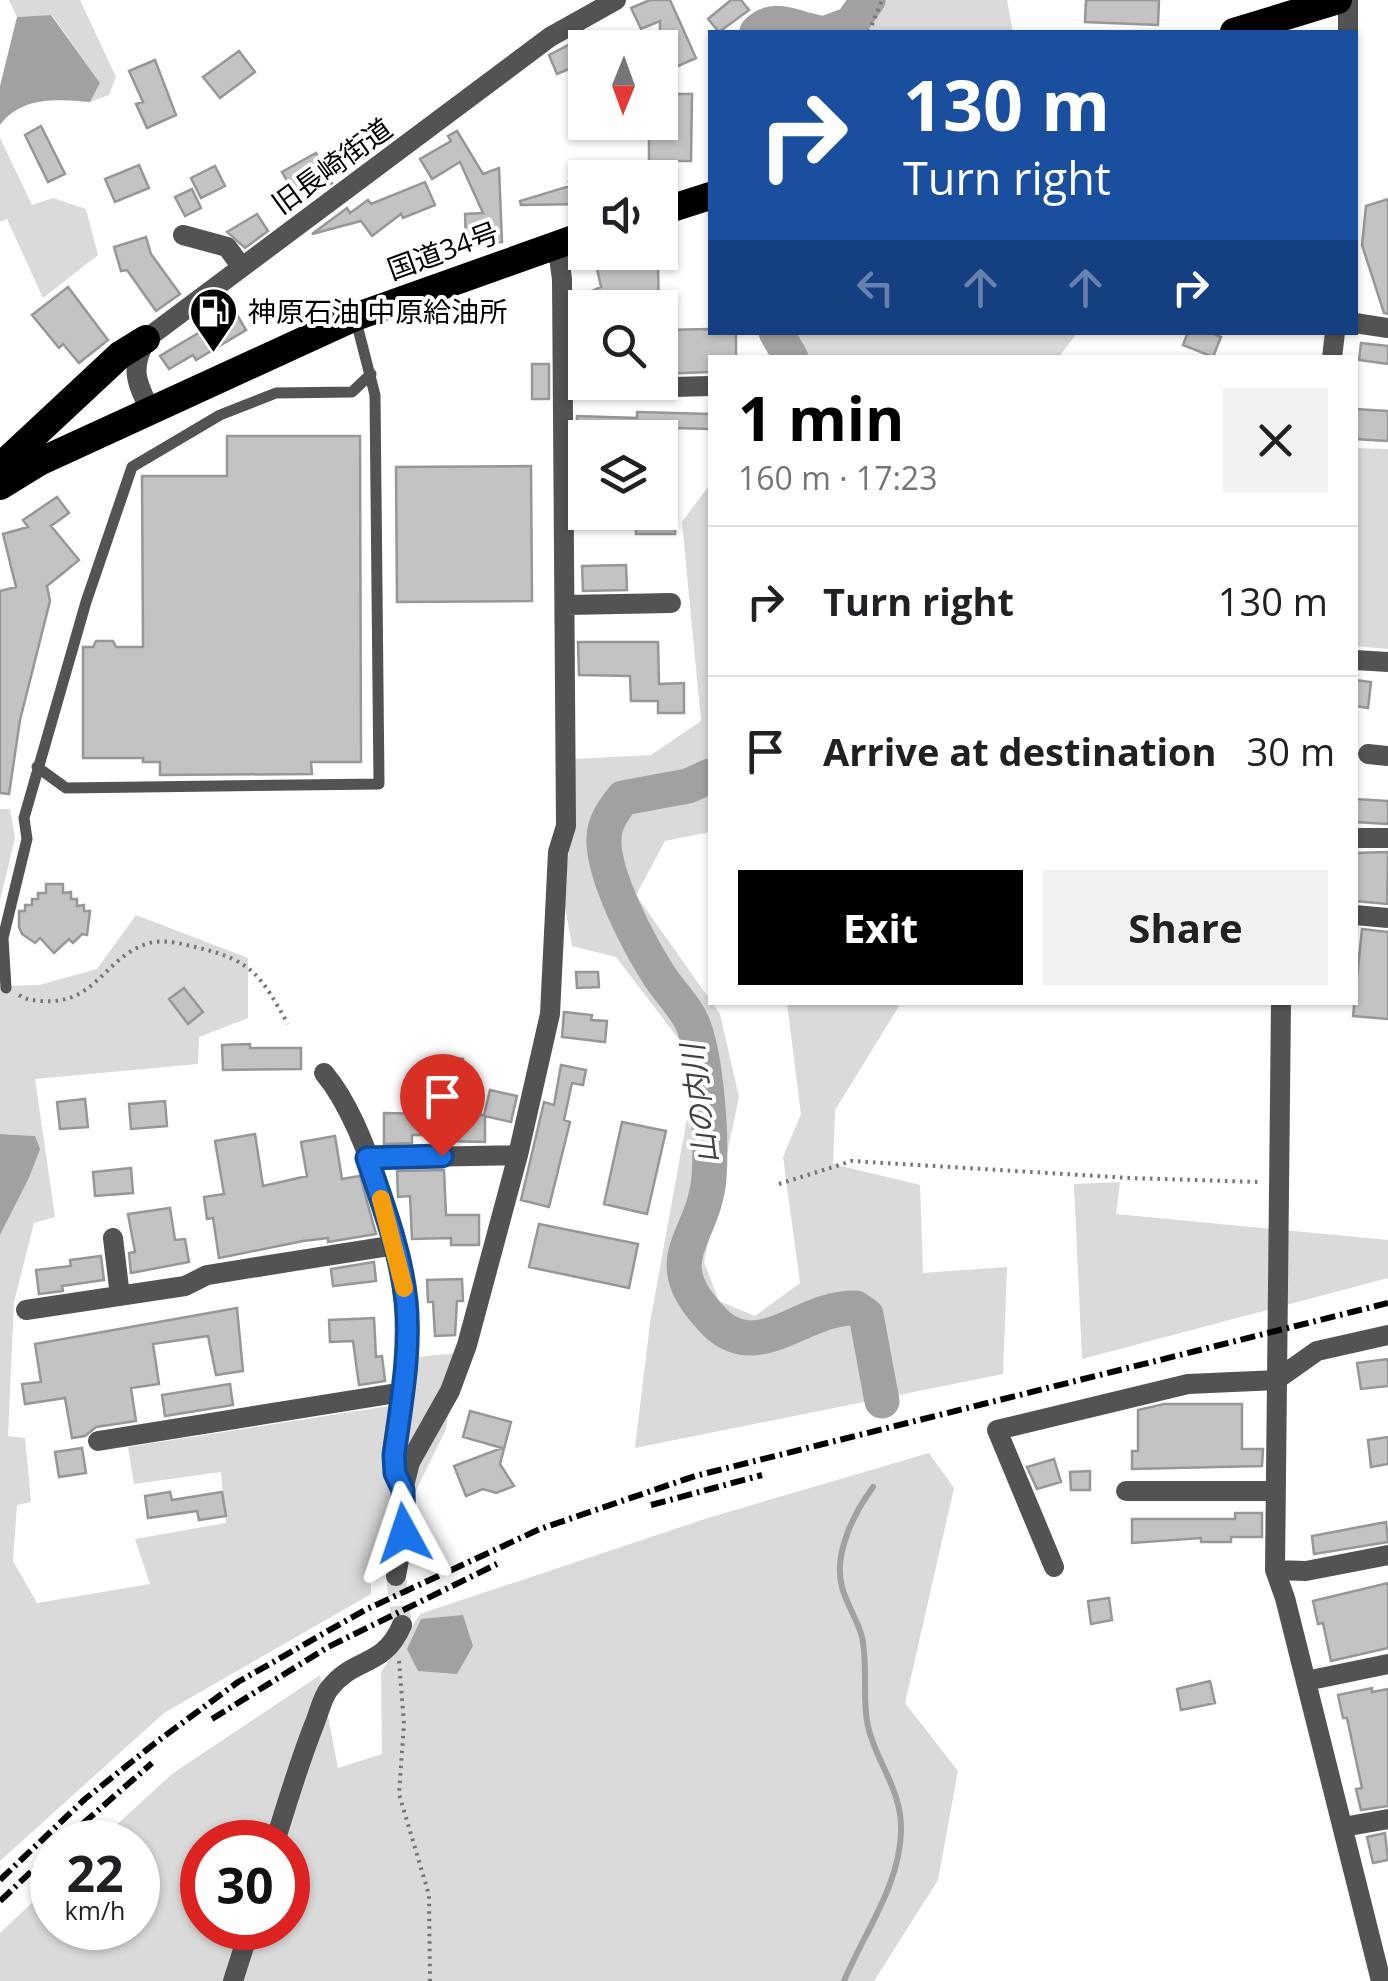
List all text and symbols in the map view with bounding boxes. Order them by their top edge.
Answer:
north arrow [568,30,678,140]
map controls [568,30,678,530]
text: 130 m [903,56,1110,152]
icon: right [738,70,868,200]
street label: 旧長崎街道 [264,109,399,222]
text: Turn right [903,147,1111,208]
button: sound [568,160,678,270]
street label: 国道34号 [382,212,504,288]
icon: left [848,260,903,315]
icon: ahead [953,260,1008,315]
icon: ahead [1058,260,1113,315]
icon: right [1163,260,1218,315]
fuel station icon: 神原石油 中原給油所 [187,286,239,354]
button: search [568,290,678,400]
place label: 神原石油 中原給油所 [248,292,507,330]
text: 1 min [738,377,905,459]
button: close [1223,388,1328,493]
button: layers [568,420,678,530]
text: 160 m · 17:23 [738,456,937,499]
icon: right [738,574,793,629]
text: Turn right [823,575,1014,627]
text: 130 m [1218,575,1328,627]
icon: arrive [738,724,793,779]
text: Arrive at destination [823,725,1217,777]
text: 30 m [1247,725,1335,777]
button: Exit [738,870,1023,985]
button: Share [1043,870,1328,985]
water label: 山の内川 [670,1039,726,1166]
pin [400,1054,485,1157]
icon: arrive [415,1069,470,1124]
position arrow [352,1481,456,1585]
speed limit sign: 30 [180,1820,310,1950]
text: 22 [66,1839,124,1907]
text: km/h [65,1893,125,1927]

